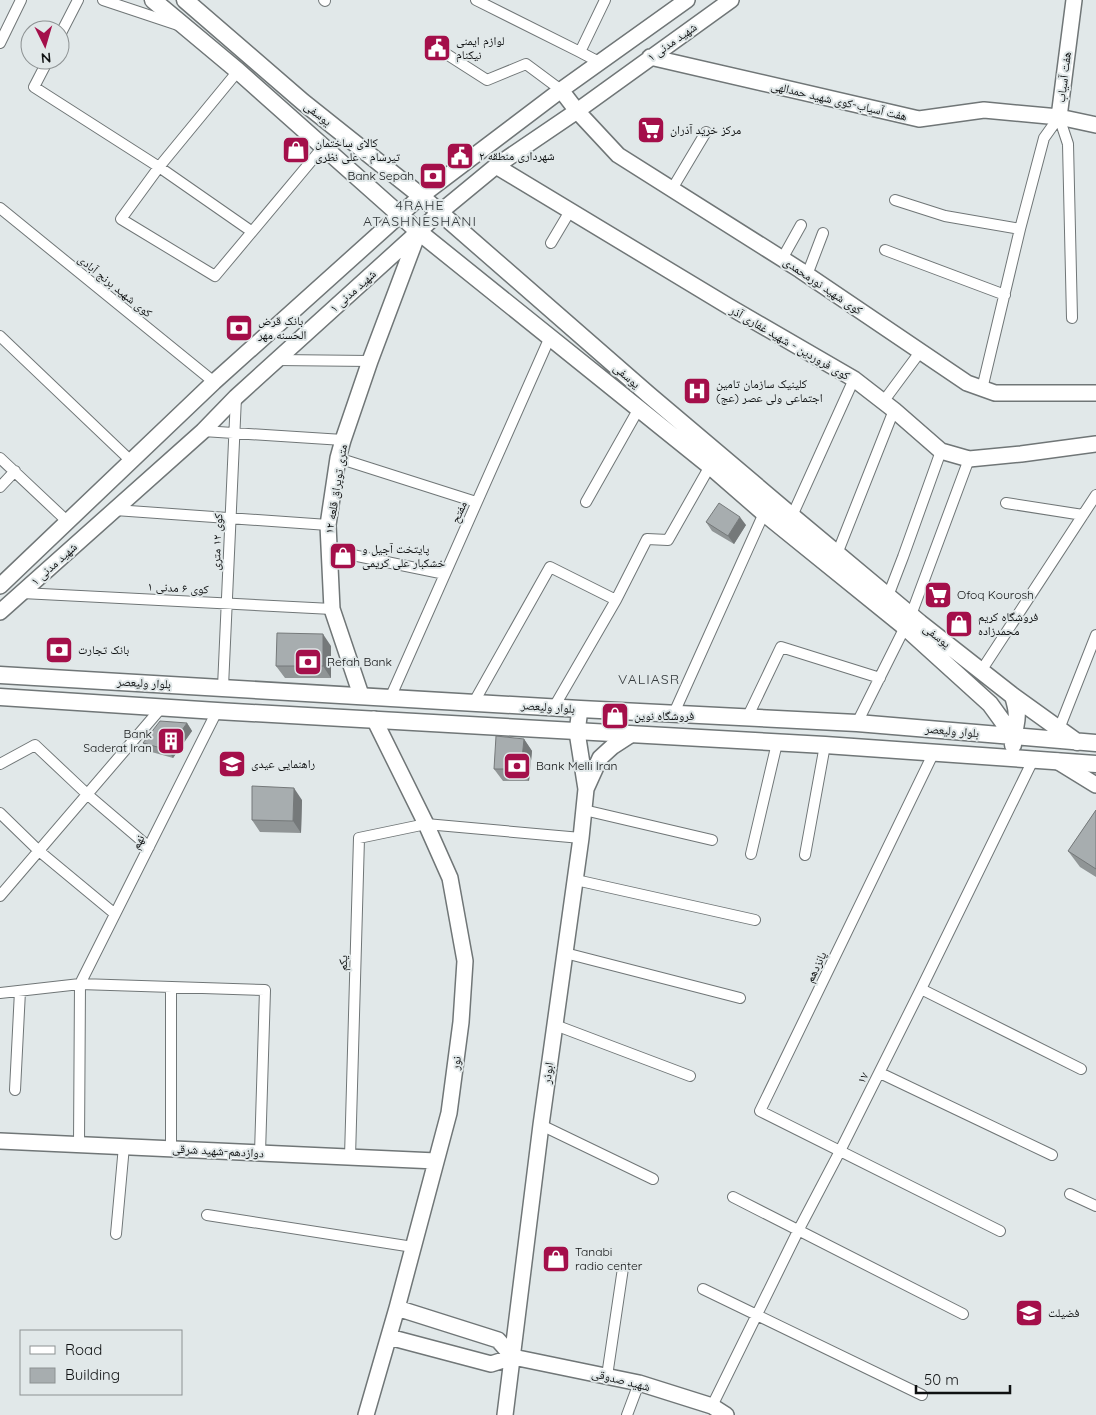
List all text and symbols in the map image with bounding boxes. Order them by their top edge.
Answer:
street label: شهید مدنی ۱ [644,19,700,64]
north arrow [20,20,70,70]
public building icon: لوازم ایمنی نیکنام [422,33,452,63]
place label: لوازم ایمنی نیکنام [456,33,504,63]
text: N [40,49,52,67]
street label: هفت آسیاب [1053,51,1074,103]
street label: هفت آسیاب-کوی شهید حمدالهی [769,78,909,124]
street label: یوسفی [302,98,335,129]
supermarket icon: مرکز خرید آذران [636,115,666,145]
place label: مرکز خرید آذران [670,122,741,137]
shop icon: کالای ساختمان تیرسام - علی نظری [281,135,311,165]
place label: کالای ساختمان تیرسام - علی نظری [315,135,400,165]
public building icon: شهرداری منطقه ۲ [445,141,475,171]
place label: شهرداری منطقه ۲ [479,148,555,163]
bank icon: Bank Sepah [418,161,448,191]
place label: Bank Sepah [347,168,414,183]
district label: 4RAHE ATASHNESHANI [363,196,477,230]
street label: کوی شهید برنج آبادی [75,251,156,320]
street label: کوی شهید نورمحمدی [781,254,866,318]
street label: شهید مدنی ۱ [326,266,379,315]
street label: کوی فروردین - شهید غفاری آذر [727,302,853,383]
bank icon: بانک قرض الحسنه مهر [224,313,254,343]
place label: بانک قرض الحسنه مهر [257,313,307,342]
street label: یوسفی [611,360,644,392]
hospital icon: کلینیک سازمان تامین اجتماعی ولی عصر (عج) [682,376,712,406]
place label: کلینیک سازمان تامین اجتماعی ولی عصر (عج) [716,376,823,405]
street label: ۱۲ متری توپراق قلعه [321,443,350,535]
street label: مفتح [447,498,470,525]
street label: کوی ۱۲ متری [208,513,225,571]
street label: شهید مدنی ۱ [27,539,80,588]
shop icon: پایتخت آجیل و خشکبار علی کریمی [328,541,358,571]
place label: پایتخت آجیل و خشکبار علی کریمی [362,541,446,570]
street label: کوی ۶ مدنی ۱ [147,578,209,597]
supermarket icon: Ofoq Kourosh [923,580,953,610]
place label: Ofoq Kourosh [957,587,1034,602]
shop icon: فروشگاه کریم محمدزاده [944,609,974,639]
place label: فروشگاه کریم محمدزاده [978,609,1038,638]
street label: یوسفی [921,620,954,651]
bank icon: بانک تجارت [44,635,74,665]
place label: بانک تجارت [78,642,129,657]
bank icon: Refah Bank [293,647,323,677]
place label: Refah Bank [327,654,392,669]
district label: VALIASR [618,670,680,688]
street label: بلوار ولیعصر [116,674,172,692]
street label: بلوار ولیعصر [519,697,576,716]
shop icon: فروشگاه نوین [600,701,630,731]
place label: فروشگاه نوین [634,708,694,723]
street label: بلوار ولیعصر [923,721,980,741]
place label: Bank Saderat Iran [83,726,152,755]
building icon: Bank Saderat Iran [156,726,186,756]
school or university icon: راهنمایی عیدی [217,749,247,779]
bank icon: Bank Melli Iran [502,751,532,781]
place label: راهنمایی عیدی [251,756,316,771]
place label: Bank Melli Iran [536,758,617,773]
street label: نهم [128,832,148,852]
street label: پانزدهم [802,948,831,985]
street label: یکم [335,954,351,971]
street label: نور [447,1055,464,1072]
street label: ابوذر [538,1061,557,1086]
street label: ۱۷ [853,1069,872,1086]
street label: دوازدهم-شهید شرقی [172,1141,264,1161]
shop icon: Tanabi radio center [541,1244,571,1274]
place label: Tanabi radio center [575,1244,643,1273]
school or university icon: فضیلت [1014,1298,1044,1328]
place label: فضیلت [1048,1305,1079,1320]
legend [20,1330,182,1395]
text: Road [65,1340,102,1359]
scale bar [916,1362,1010,1394]
text: Building [65,1365,120,1384]
street label: شهید صدوقی [590,1365,652,1394]
text: 50 m [924,1370,959,1389]

